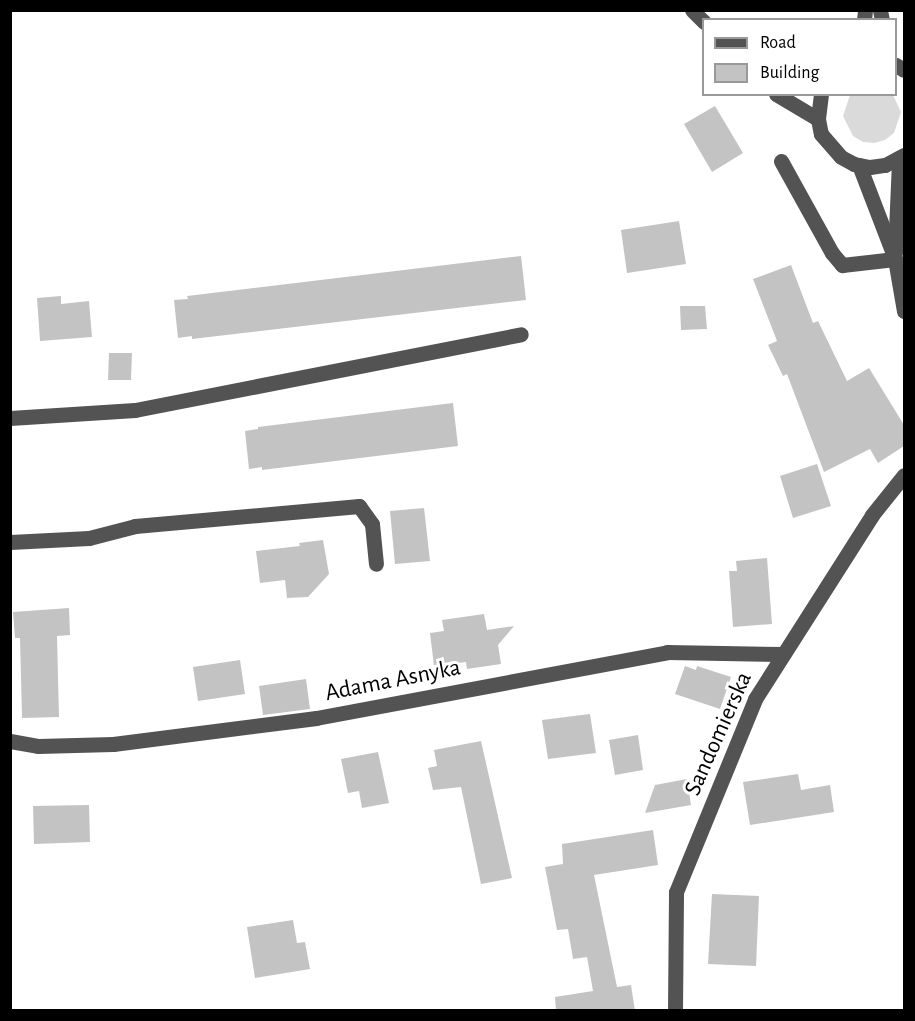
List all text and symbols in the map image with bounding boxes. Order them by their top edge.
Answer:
legend [702,18,897,96]
text: Road [760,34,796,52]
text: Building [760,64,819,82]
street label: Adama Asnyka [323,654,463,708]
street label: Sandomierska [679,668,759,800]

